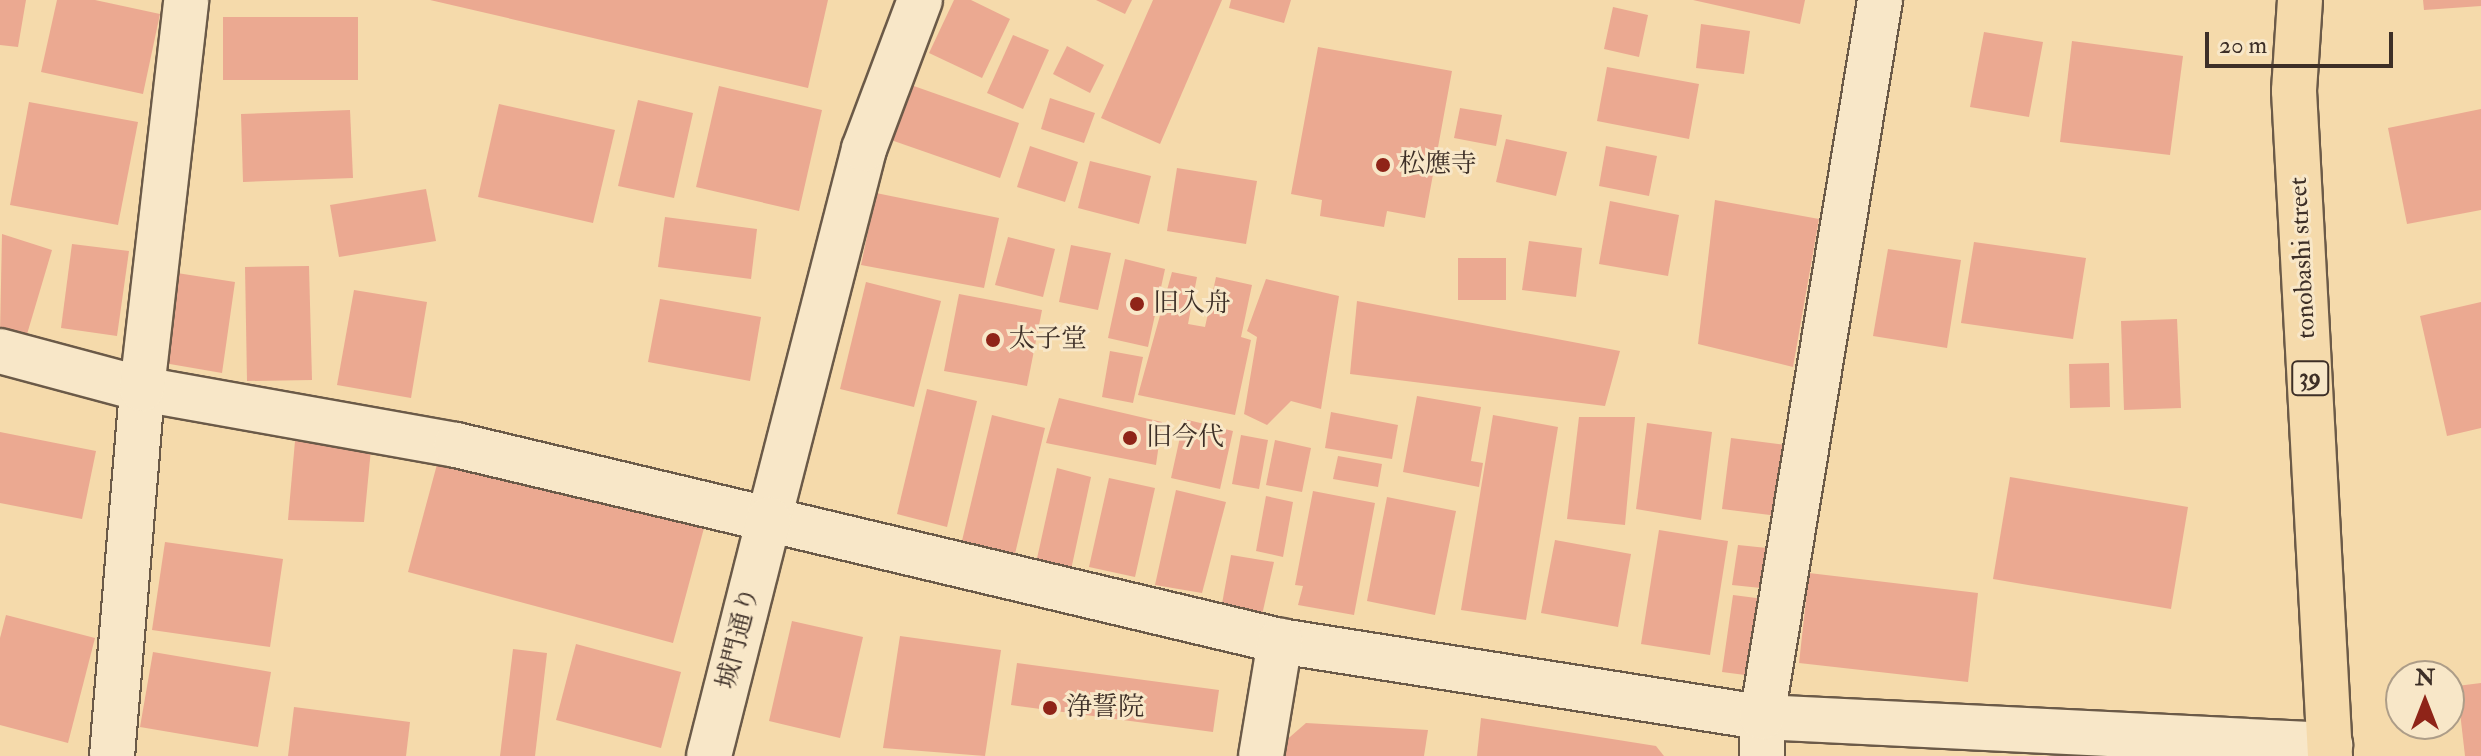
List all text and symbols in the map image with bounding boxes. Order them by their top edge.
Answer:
scale bar [2209,16,2397,66]
text: 20 m [2219,30,2267,61]
place label: 松應寺 [1399,149,1477,181]
marker: 松應寺 [1374,156,1392,174]
street label: tonobashi street [2283,176,2323,340]
place label: 旧入舟 [1153,288,1231,320]
marker: 旧入舟 [1128,295,1146,313]
place label: 太子堂 [1009,324,1087,356]
marker: 太子堂 [984,331,1002,349]
road number: 39 [2290,358,2330,398]
place label: 旧今代 [1146,422,1224,454]
marker: 旧今代 [1121,429,1139,447]
street label: 城門通り [711,584,767,692]
north arrow [2385,660,2465,740]
text: N [2415,664,2435,692]
place label: 浄誓院 [1066,692,1144,724]
marker: 浄誓院 [1041,699,1059,717]

